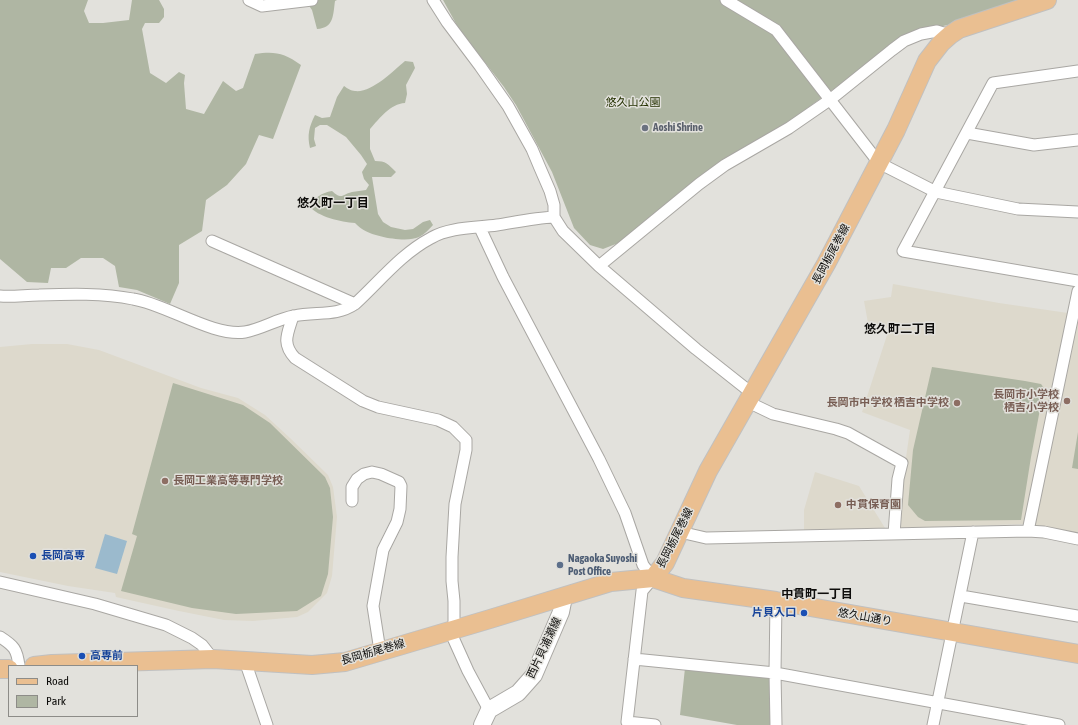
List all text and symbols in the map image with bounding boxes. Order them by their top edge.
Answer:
park label: 悠久山公園 [606,96,660,110]
place label: Aoshi Shrine [653,121,703,135]
marker: Aoshi Shrine [640,123,650,133]
district label: 悠久町一丁目 [297,196,369,210]
street label: 長岡栃尾巻線 [810,222,852,286]
district label: 悠久町二丁目 [864,322,936,336]
place label: 長岡市小学校 栖吉小学校 [993,388,1059,414]
place label: 長岡市中学校 栖吉中学校 [826,396,949,410]
marker: 長岡市小学校 栖吉小学校 [1062,396,1072,406]
marker: 長岡市中学校 栖吉中学校 [952,398,962,408]
place label: 長岡工業高等専門学校 [173,474,283,488]
marker: 長岡工業高等専門学校 [160,476,170,486]
place label: 中貫保育園 [846,498,901,512]
marker: 中貫保育園 [833,500,843,510]
street label: 長岡栃尾巻線 [654,506,696,570]
place label: 長岡高専 [41,549,85,563]
marker: 長岡高専 [28,551,38,561]
place label: Nagaoka Suyoshi Post Office [568,552,637,578]
marker: Nagaoka Suyoshi Post Office [555,560,565,570]
district label: 中貫町一丁目 [781,587,853,601]
place label: 片貝入口 [752,606,796,620]
street label: 悠久山通り [837,606,893,628]
marker: 片貝入口 [799,608,809,618]
street label: 西片貝浦瀬線 [524,615,564,681]
street label: 長岡栃尾巻線 [339,637,407,667]
place label: 高専前 [90,649,123,663]
marker: 高専前 [77,651,87,661]
legend [8,665,138,717]
text: Road [46,674,69,688]
text: Park [46,694,66,708]

